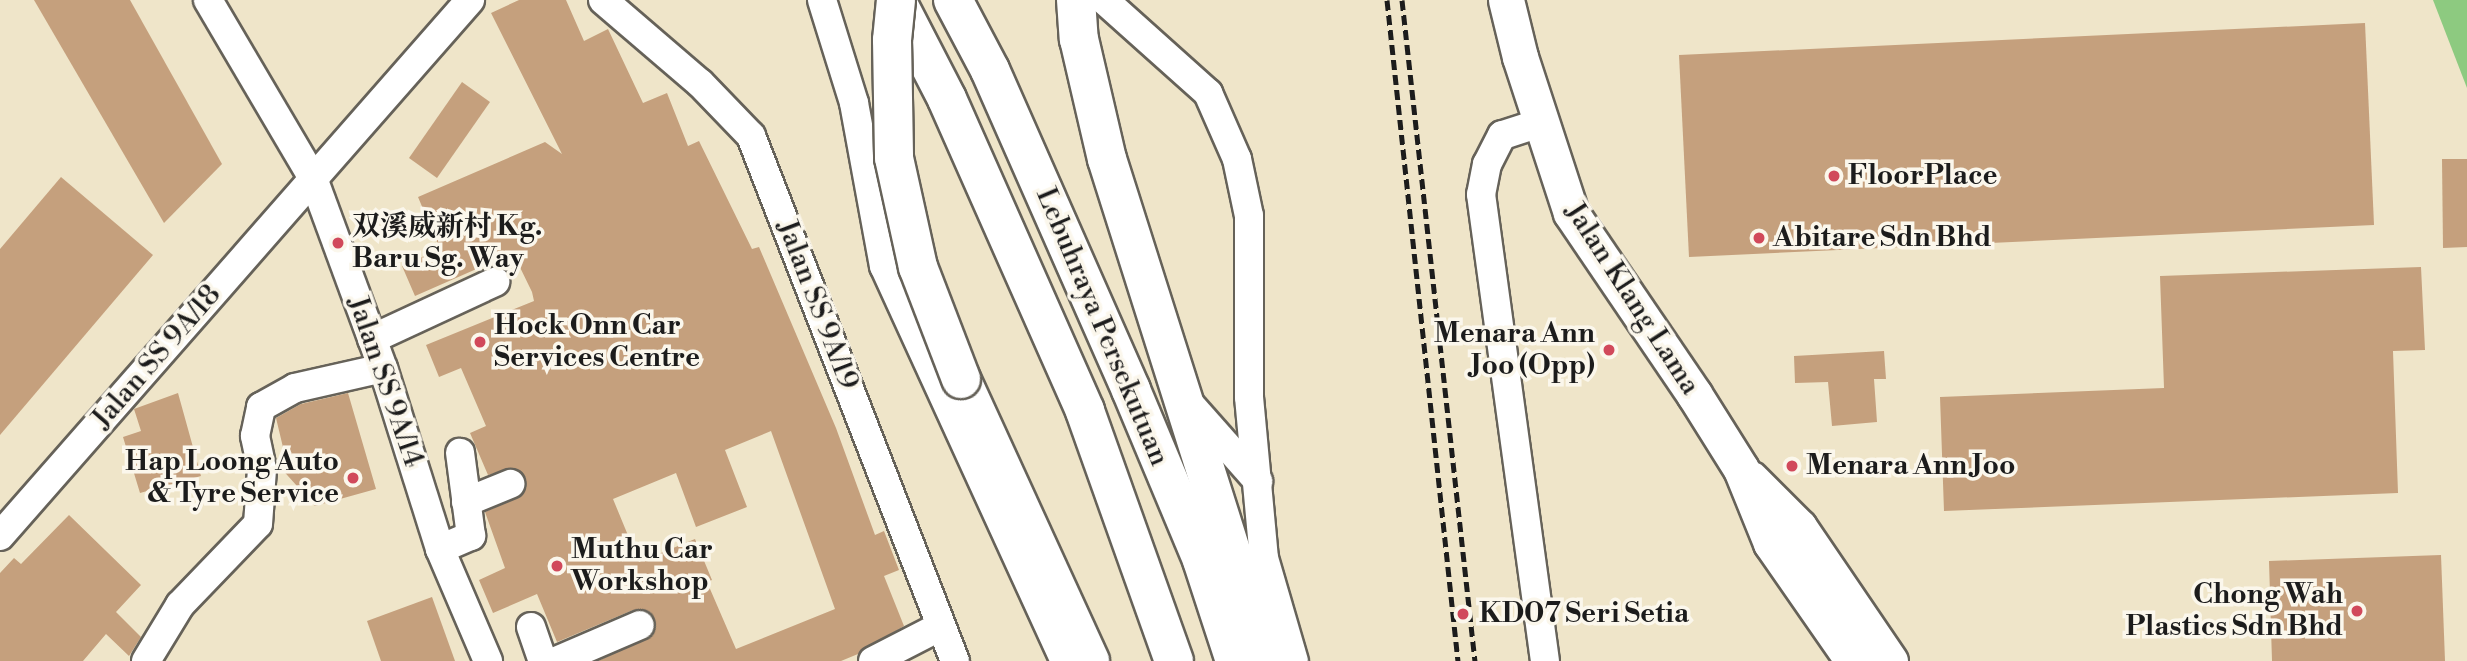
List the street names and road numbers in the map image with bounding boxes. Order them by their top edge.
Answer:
street label: Lebuhraya Persekutuan [1028,183,1176,471]
street label: Jalan Klang Lama [1557,197,1707,401]
street label: Jalan SS 9A/19 [769,216,865,394]
street label: Jalan SS 9A/18 [86,278,228,436]
street label: Jalan SS 9A/14 [340,292,430,472]

